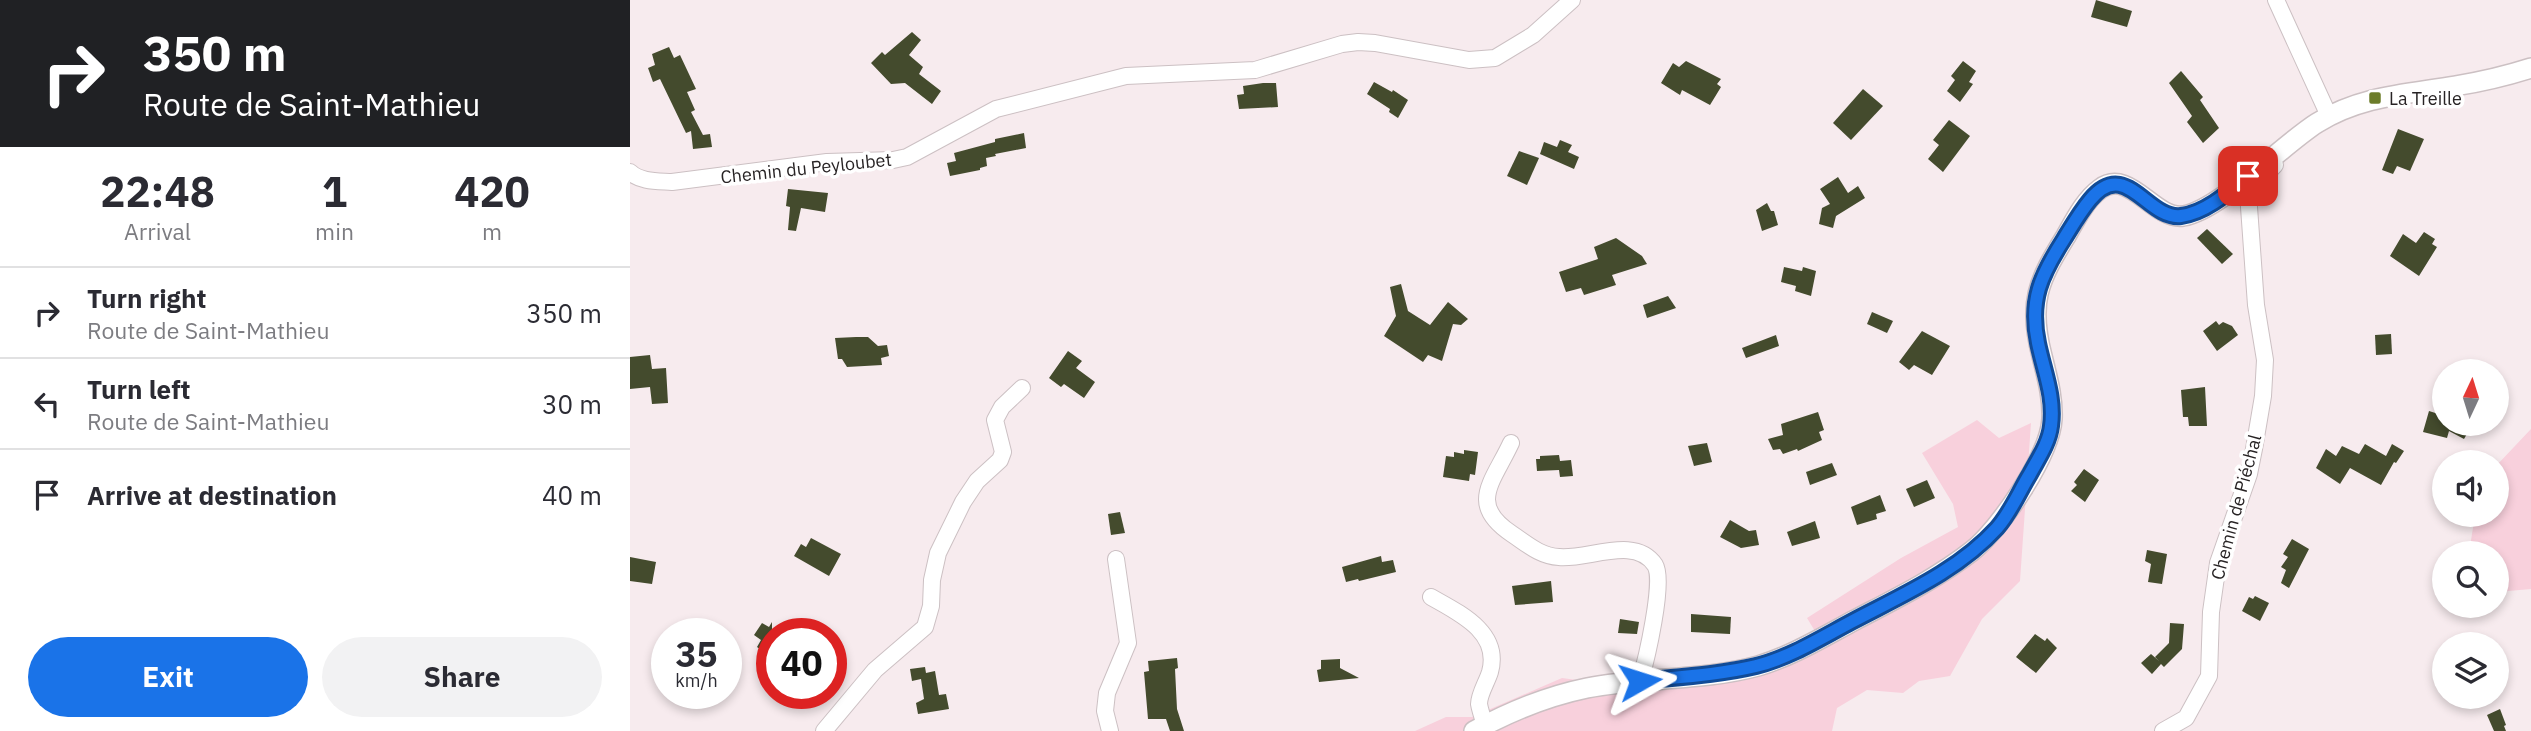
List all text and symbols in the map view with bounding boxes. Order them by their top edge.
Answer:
text: 350 m [143,21,287,84]
icon: right [28,28,119,119]
text: Route de Saint-Mathieu [143,83,480,125]
place label: La Treille [2389,87,2462,110]
marker: La Treille [2367,90,2383,106]
pin [2218,146,2278,206]
street label: Chemin du Peyloubet [719,148,893,188]
icon: arrive [2229,157,2267,195]
text: 22:48 [100,164,215,219]
text: 1 [322,164,347,219]
text: 420 [454,164,530,219]
text: Arrival [124,216,191,246]
text: min [315,216,354,246]
text: m [482,216,502,246]
text: Turn right [87,281,206,315]
icon: right [28,294,66,332]
text: 350 m [526,296,602,330]
text: Route de Saint-Mathieu [87,315,330,345]
north arrow [2432,359,2510,436]
map controls [2432,359,2509,709]
text: Turn left [87,372,190,406]
icon: left [28,385,66,423]
text: 30 m [542,387,602,421]
text: Route de Saint-Mathieu [87,406,330,436]
street label: Chemin de Piéchal [2206,432,2266,582]
button: sound [2432,450,2509,527]
icon: arrive [28,476,66,514]
text: Arrive at destination [87,478,337,512]
text: 40 m [542,478,602,512]
button: search [2432,541,2509,618]
speed limit sign: 40 [756,618,847,709]
text: 35 [675,631,718,677]
button: layers [2432,632,2509,709]
button: Exit [28,637,308,717]
button: Share [322,637,602,717]
position arrow [1603,644,1677,718]
text: km/h [675,669,718,692]

